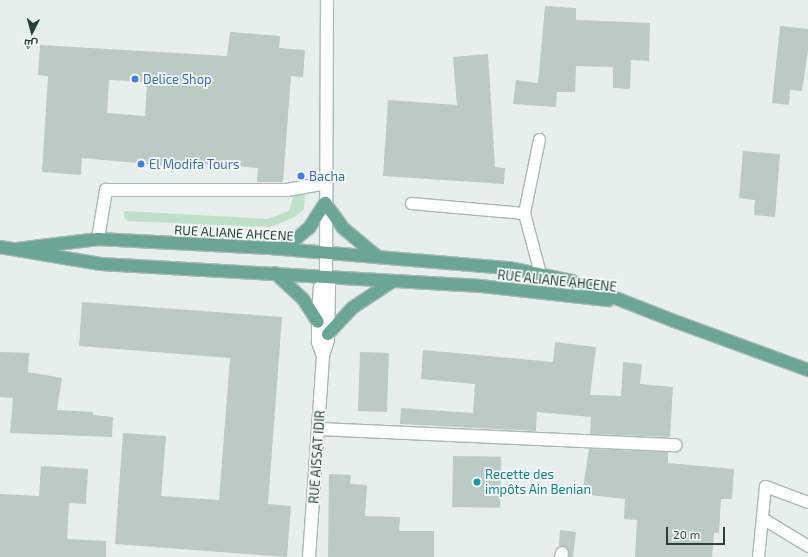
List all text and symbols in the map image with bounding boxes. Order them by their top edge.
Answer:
north arrow [12,12,52,52]
text: ش [23,37,38,52]
place label: Delice Shop [143,71,212,87]
marker: Delice Shop [130,74,140,84]
place label: El Modifa Tours [149,156,240,172]
marker: El Modifa Tours [136,159,146,169]
place label: Bacha [309,168,345,184]
marker: Bacha [296,171,306,181]
street label: RUE ALIANE AHCENE [173,222,295,244]
street label: RUE ALIANE AHCENE [496,267,618,295]
street label: RUE AISSAT IDIR [306,409,328,505]
place label: Recette des impôts Ain Benian [485,467,591,498]
marker: Recette des impôts Ain Benian [472,477,482,487]
scale bar [668,519,727,545]
text: 20 m [673,527,700,541]

